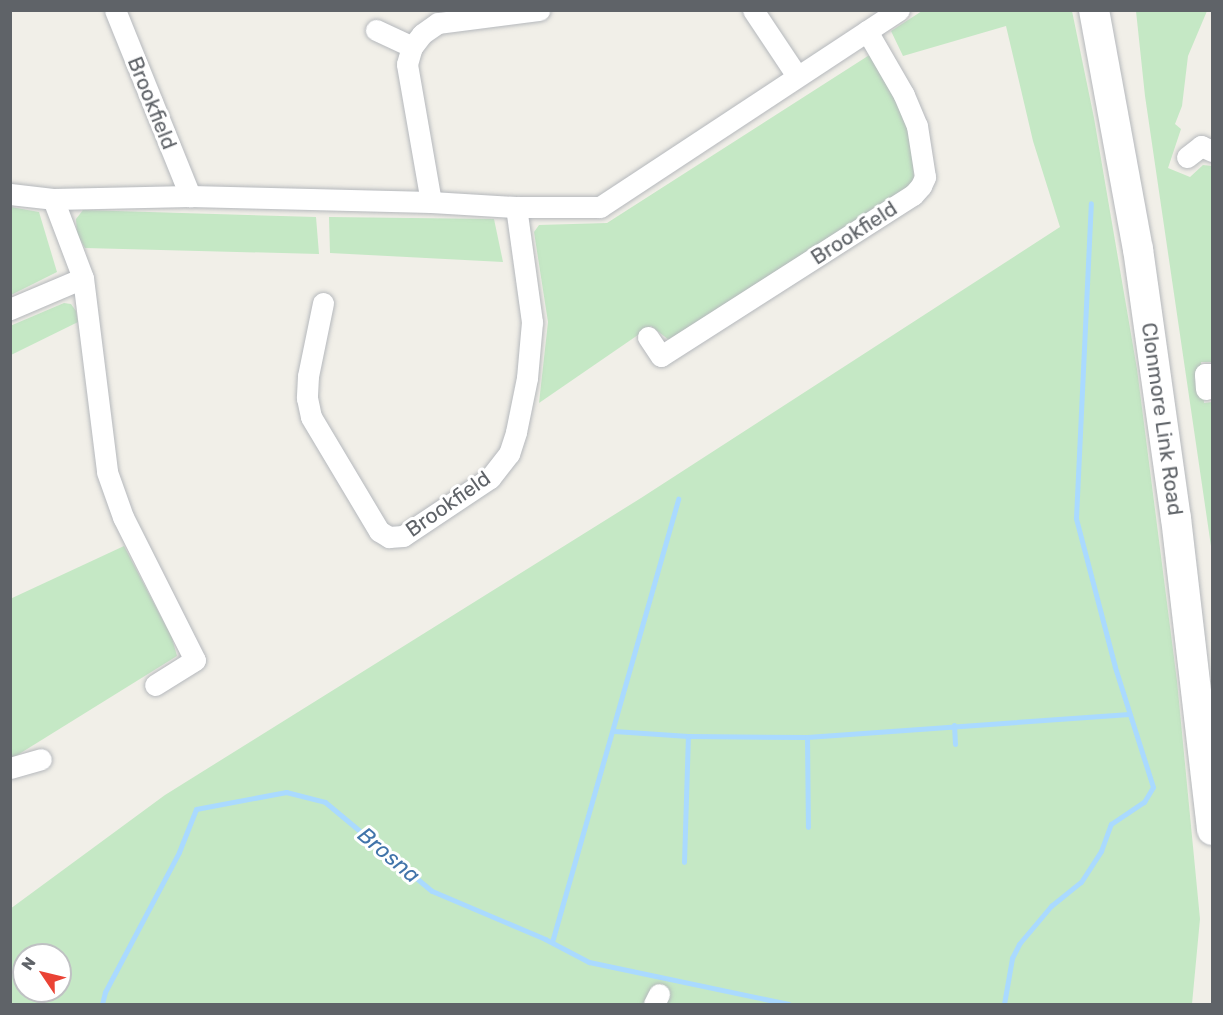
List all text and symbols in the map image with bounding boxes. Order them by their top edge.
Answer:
street label: Brookfield [122,53,182,153]
street label: Brookfield [806,196,902,270]
street label: Clonmore Link Road [1136,321,1188,517]
street label: Brookfield [401,466,495,542]
water label: Brosna [353,821,425,889]
north arrow [12,943,72,1003]
text: N [17,953,40,974]

